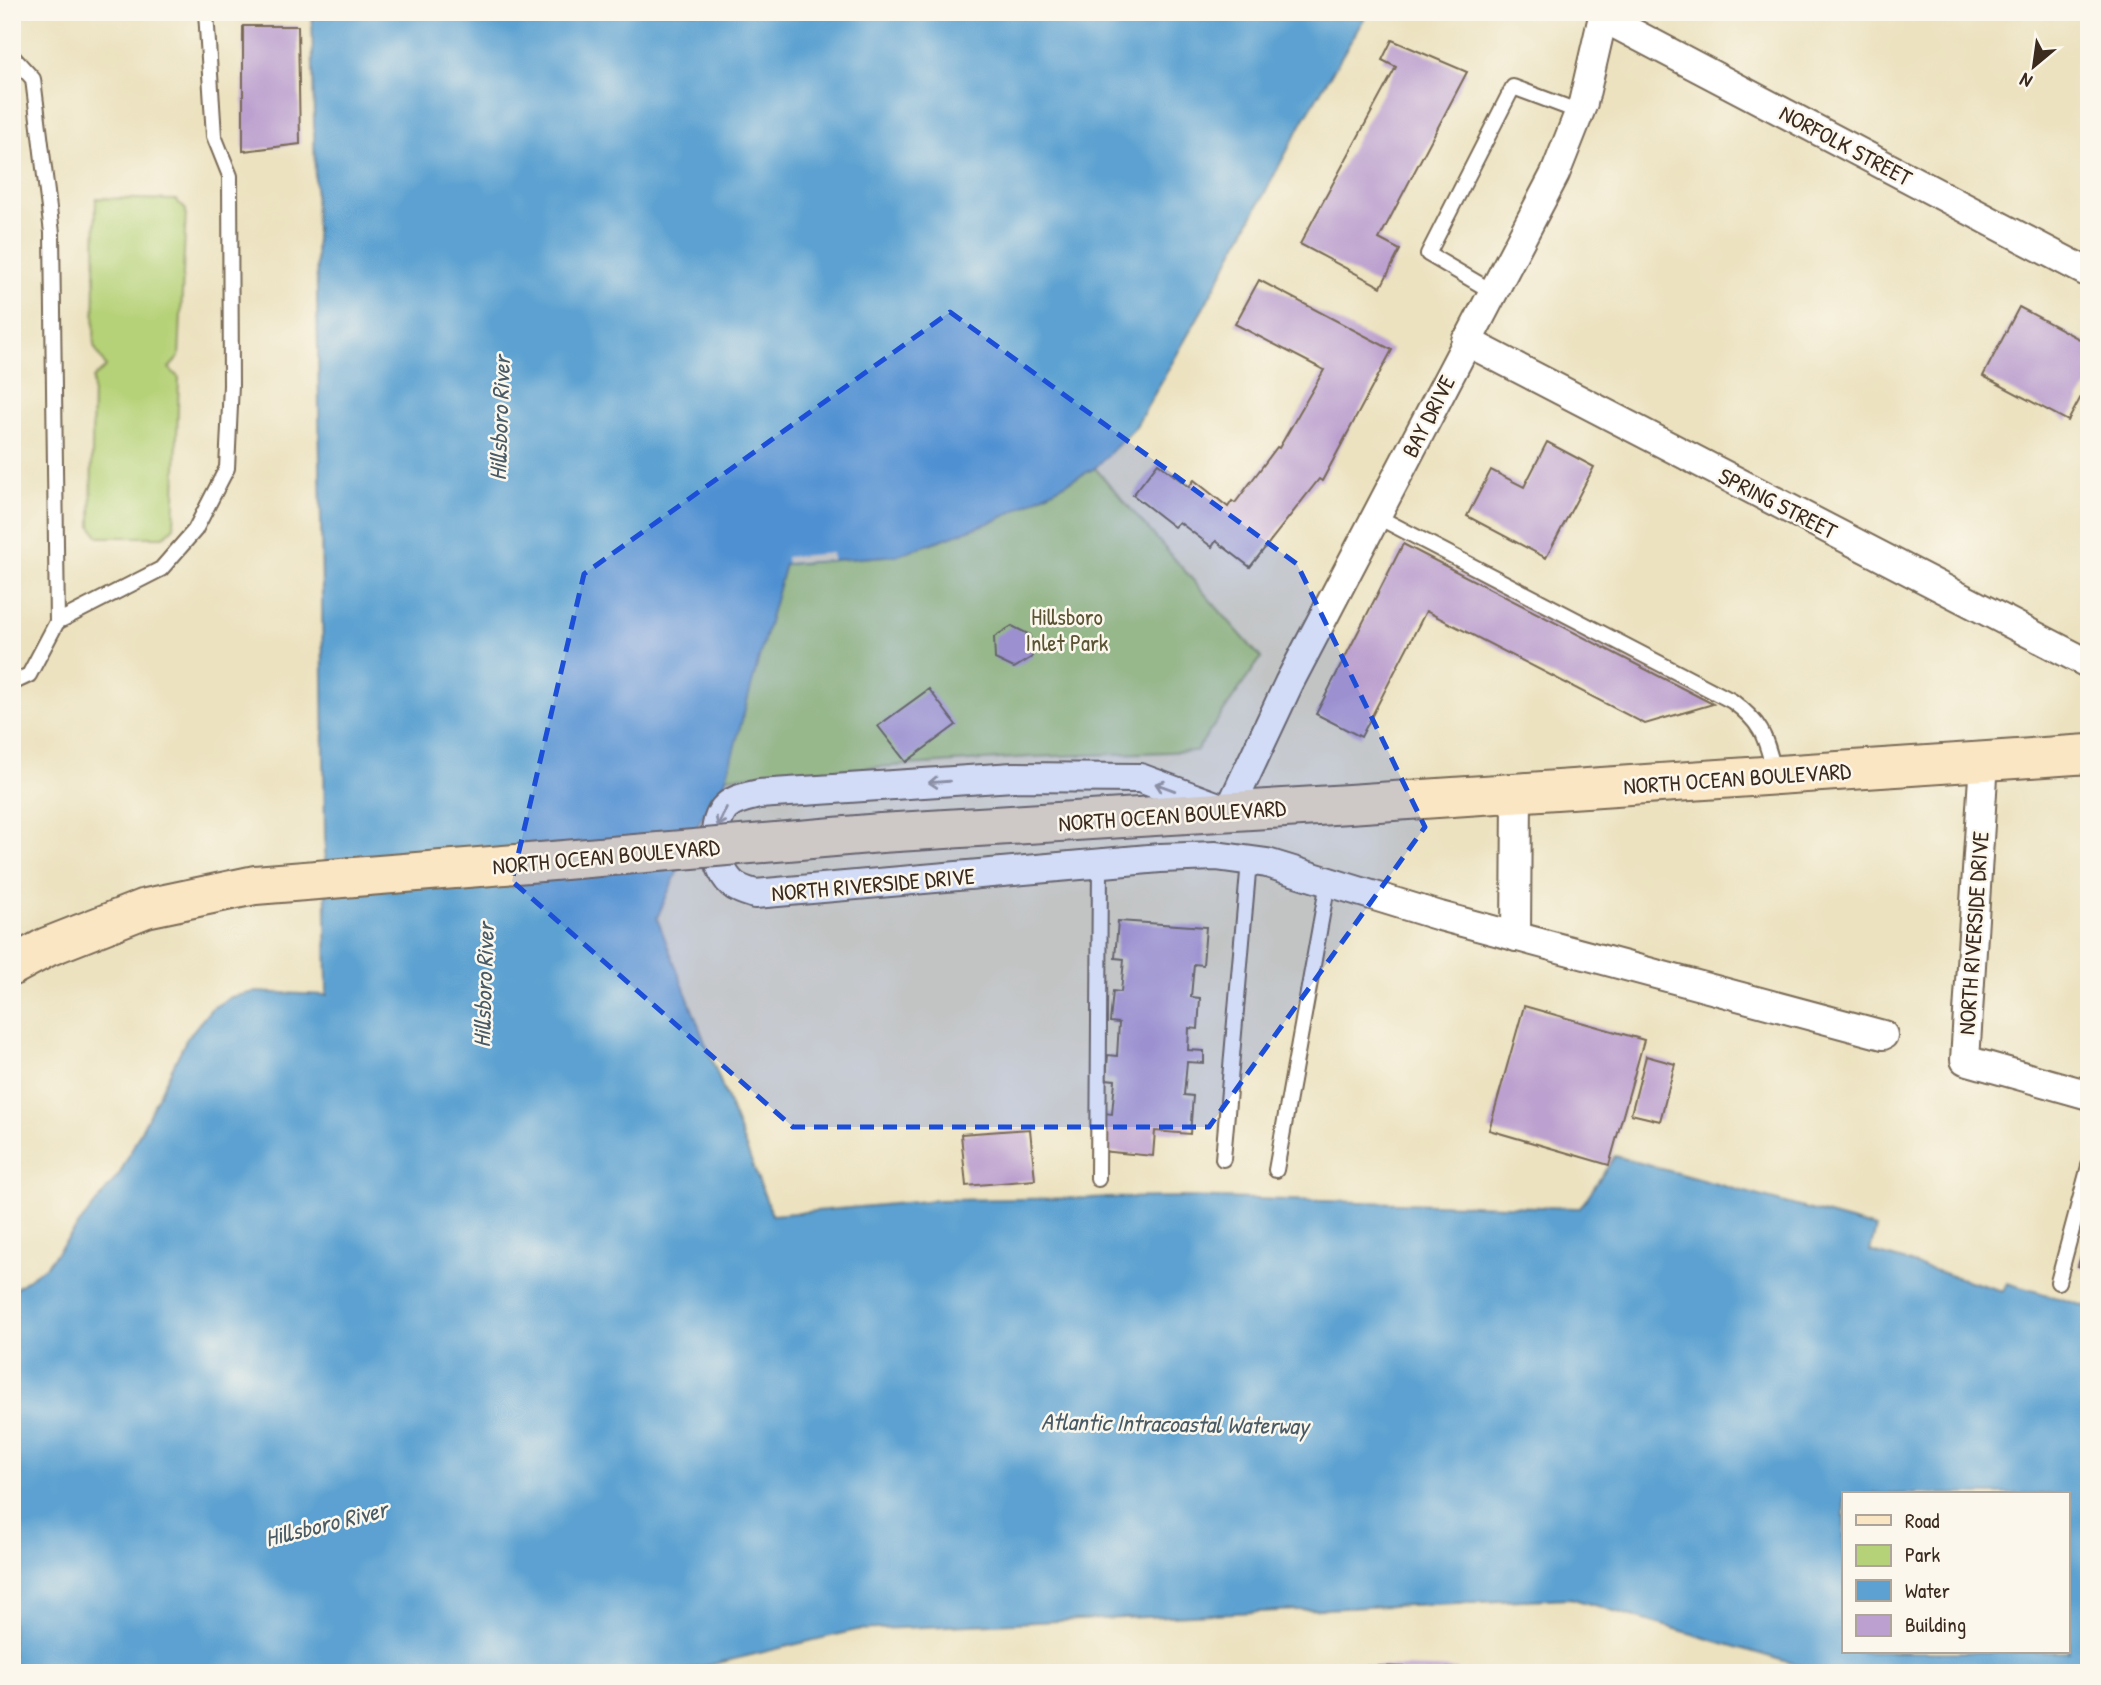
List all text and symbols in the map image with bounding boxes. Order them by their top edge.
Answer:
north arrow [2000,32,2070,102]
text: N [2015,67,2036,95]
street label: NORFOLK STREET [1774,97,1918,193]
water label: Hillsboro River [481,352,517,481]
street label: BAY DRIVE [1394,370,1462,462]
street label: SPRING STREET [1714,460,1843,546]
park label: Hillsboro Inlet Park [1026,601,1109,658]
street label: NORTH OCEAN BOULEVARD [1622,755,1852,801]
one-way arrow [929,776,951,789]
one-way arrow [1155,780,1176,793]
street label: NORTH OCEAN BOULEVARD [1057,792,1287,838]
one-way arrow [715,806,728,827]
street label: NORTH RIVERSIDE DRIVE [1950,830,1996,1036]
street label: NORTH OCEAN BOULEVARD [491,831,721,881]
street label: NORTH RIVERSIDE DRIVE [770,860,976,908]
water label: Hillsboro River [465,919,501,1048]
water label: Atlantic Intracoastal Waterway [1041,1405,1312,1442]
water label: Hillsboro River [262,1492,393,1554]
legend [1842,1492,2070,1654]
text: Road [1905,1506,1939,1535]
text: Park [1905,1540,1940,1569]
text: Water [1905,1576,1950,1605]
text: Building [1905,1610,1966,1639]

